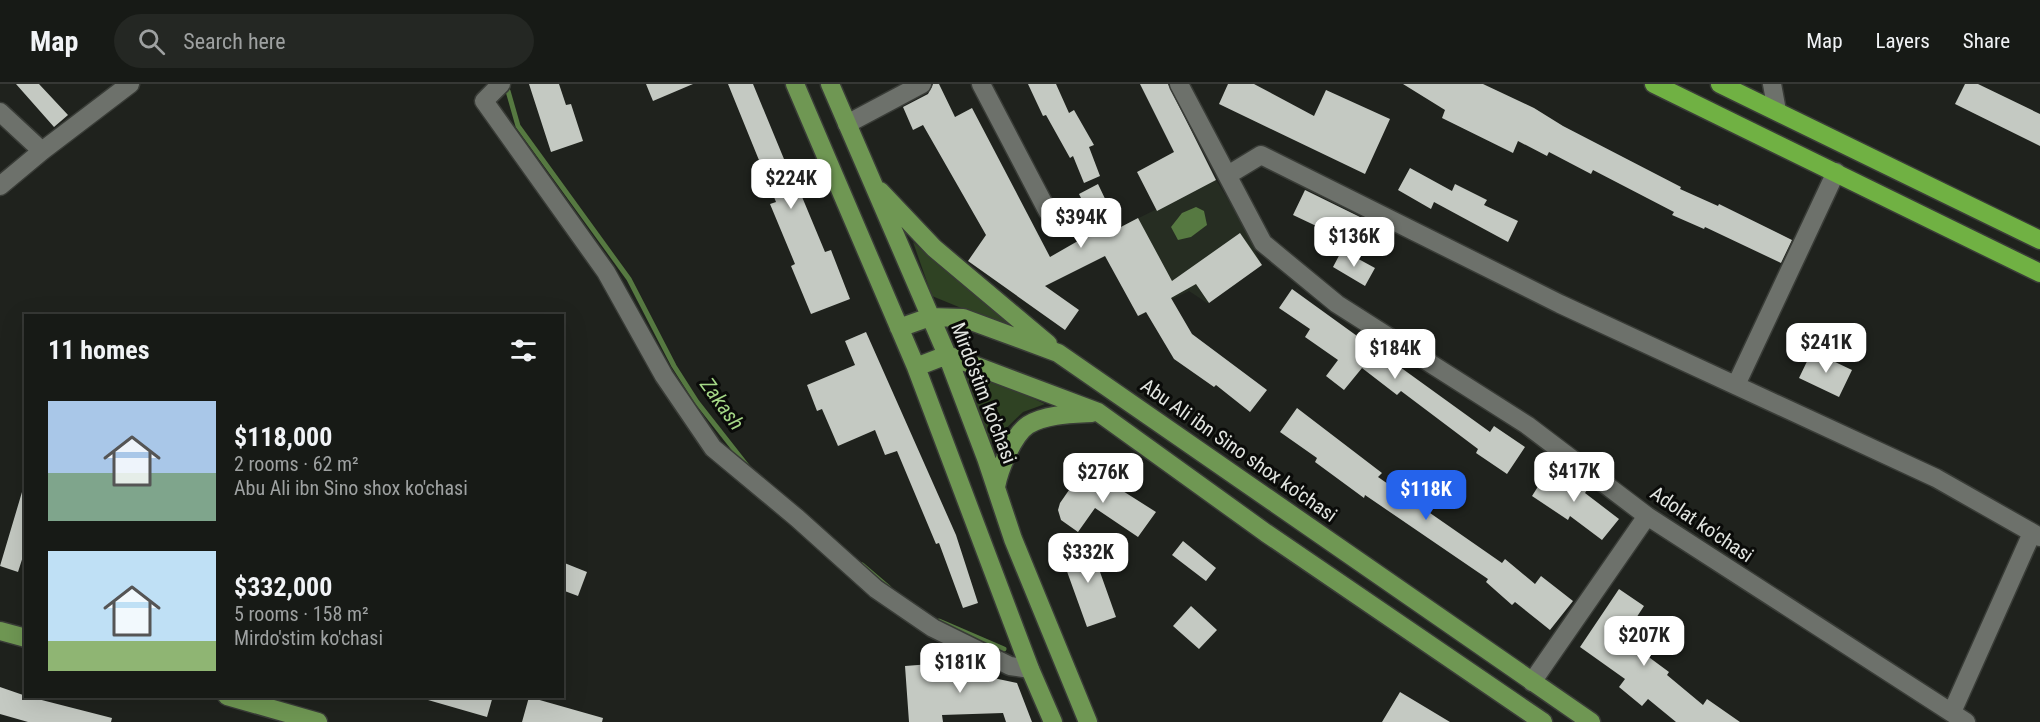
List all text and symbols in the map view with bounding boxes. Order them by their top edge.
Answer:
search box [114,14,534,68]
text: Map [30,25,78,58]
icon: search [135,25,168,58]
text: Search here [183,29,286,54]
text: Map [1806,29,1843,53]
text: Layers [1876,29,1930,53]
text: Share [1963,29,2010,53]
pin: $224K [749,159,833,210]
text: $224K [765,166,817,190]
pin: $394K [1039,198,1123,249]
text: $394K [1055,205,1107,229]
pin: $136K [1312,217,1396,268]
text: $136K [1328,224,1380,248]
street label: Mirdo'stim ko'chasi [946,319,1022,467]
pin: $241K [1784,323,1868,374]
pin: $184K [1353,329,1437,380]
text: $241K [1800,330,1852,354]
icon: filters [507,334,540,367]
text: 11 homes [48,335,150,365]
text: $184K [1369,336,1421,360]
water label: Zakash [695,372,749,435]
street label: Abu Ali ibn Sino shox ko'chasi [1136,373,1342,527]
text: $118,000 [234,422,332,452]
icon: home [96,425,168,497]
text: 2 rooms · 62 m² [234,452,359,476]
pin: $417K [1532,452,1616,503]
pin: $276K [1061,453,1145,504]
text: $417K [1548,459,1600,483]
text: $276K [1077,460,1129,484]
pin: $118K [1384,470,1468,521]
text: Abu Ali ibn Sino shox ko'chasi [234,476,468,500]
text: $118K [1400,477,1452,501]
street label: Adolat ko'chasi [1646,481,1758,567]
pin: $332K [1046,533,1130,584]
text: $332K [1062,540,1114,564]
text: $332,000 [234,572,332,602]
icon: home [96,575,168,647]
text: 5 rooms · 158 m² [234,602,369,626]
pin: $207K [1602,616,1686,667]
text: $207K [1618,623,1670,647]
text: Mirdo'stim ko'chasi [234,626,383,650]
pin: $181K [918,643,1002,694]
text: $181K [934,650,986,674]

